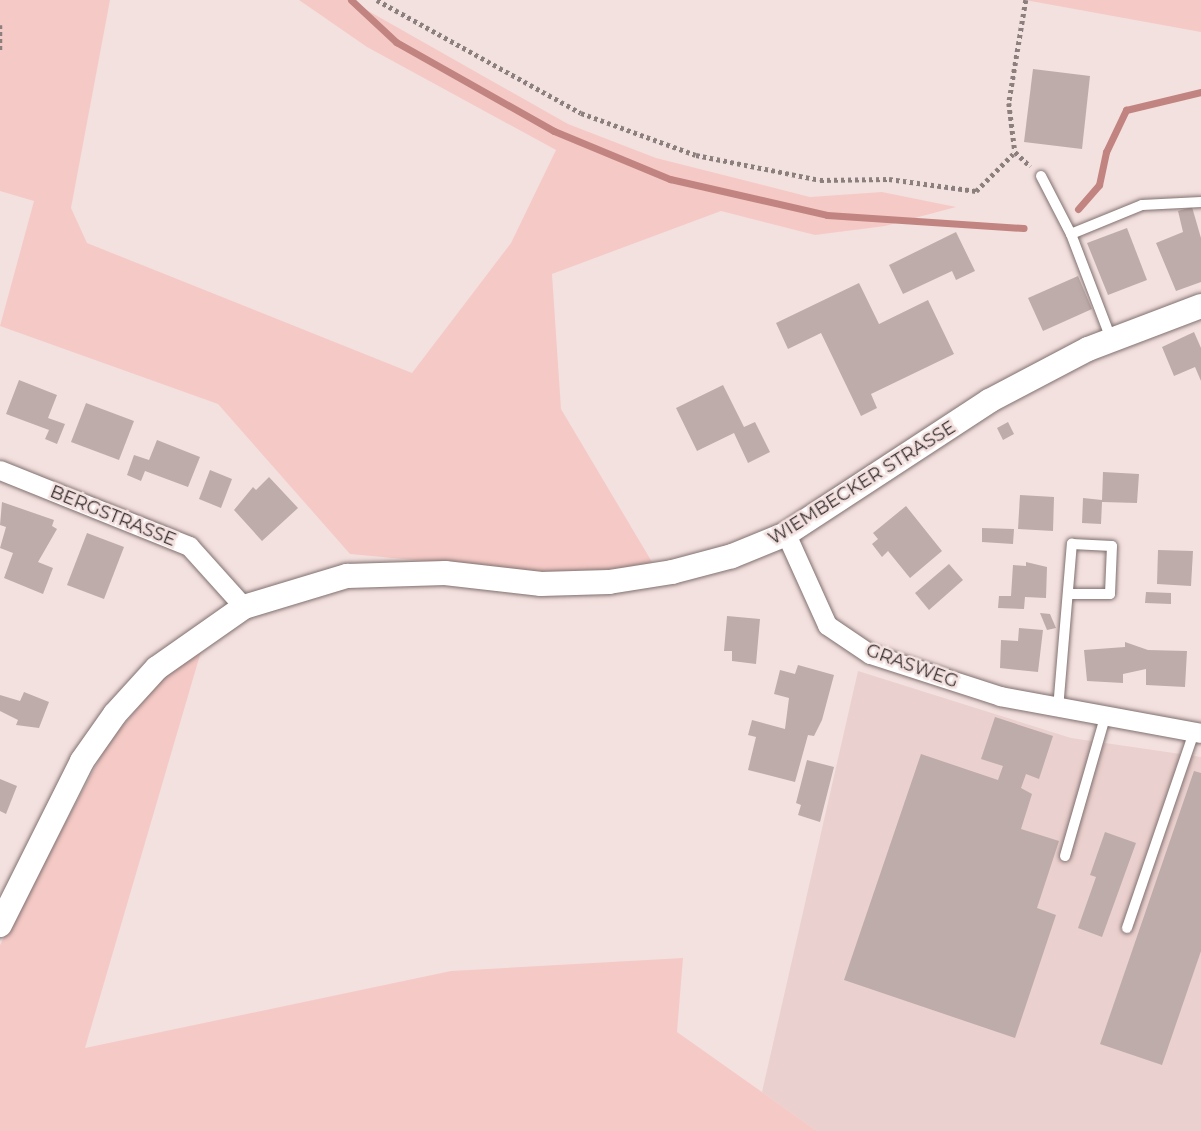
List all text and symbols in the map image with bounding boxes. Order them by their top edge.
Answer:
street label: WIEMBECKER STRASSE [764,416,960,550]
street label: BERGSTRASSE [47,481,179,551]
street label: GRASWEG [863,639,961,693]

